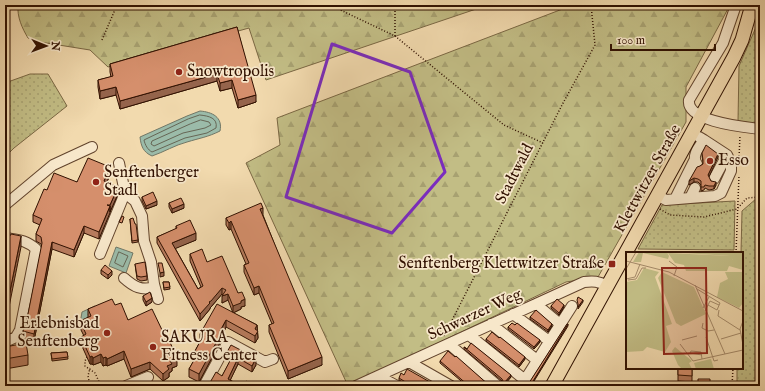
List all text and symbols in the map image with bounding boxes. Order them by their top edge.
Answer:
north arrow [26,26,66,66]
scale bar [611,26,715,52]
text: 100 m [617,33,645,48]
text: N [48,40,62,52]
place label: Snowtropolis [187,62,275,82]
marker: Snowtropolis [174,67,184,77]
street label: Klettwitzer Straße [610,121,686,237]
street label: Stadtwald [491,140,539,207]
place label: Esso [718,151,749,171]
marker: Esso [705,156,715,166]
place label: Senftenberger Stadl [104,163,199,201]
marker: Senftenberger Stadl [91,177,101,187]
inset map [626,252,743,369]
place label: Senftenberg Klettwitzer Straße [398,254,604,274]
marker: Senftenberg Klettwitzer Straße [607,259,617,269]
street label: Schwarzer Weg [425,284,525,345]
place label: Erlebnisbad Senftenberg [17,314,99,352]
marker: Erlebnisbad Senftenberg [102,328,112,338]
place label: SAKURA Fitness Center [161,328,258,366]
marker: SAKURA Fitness Center [148,342,158,352]

